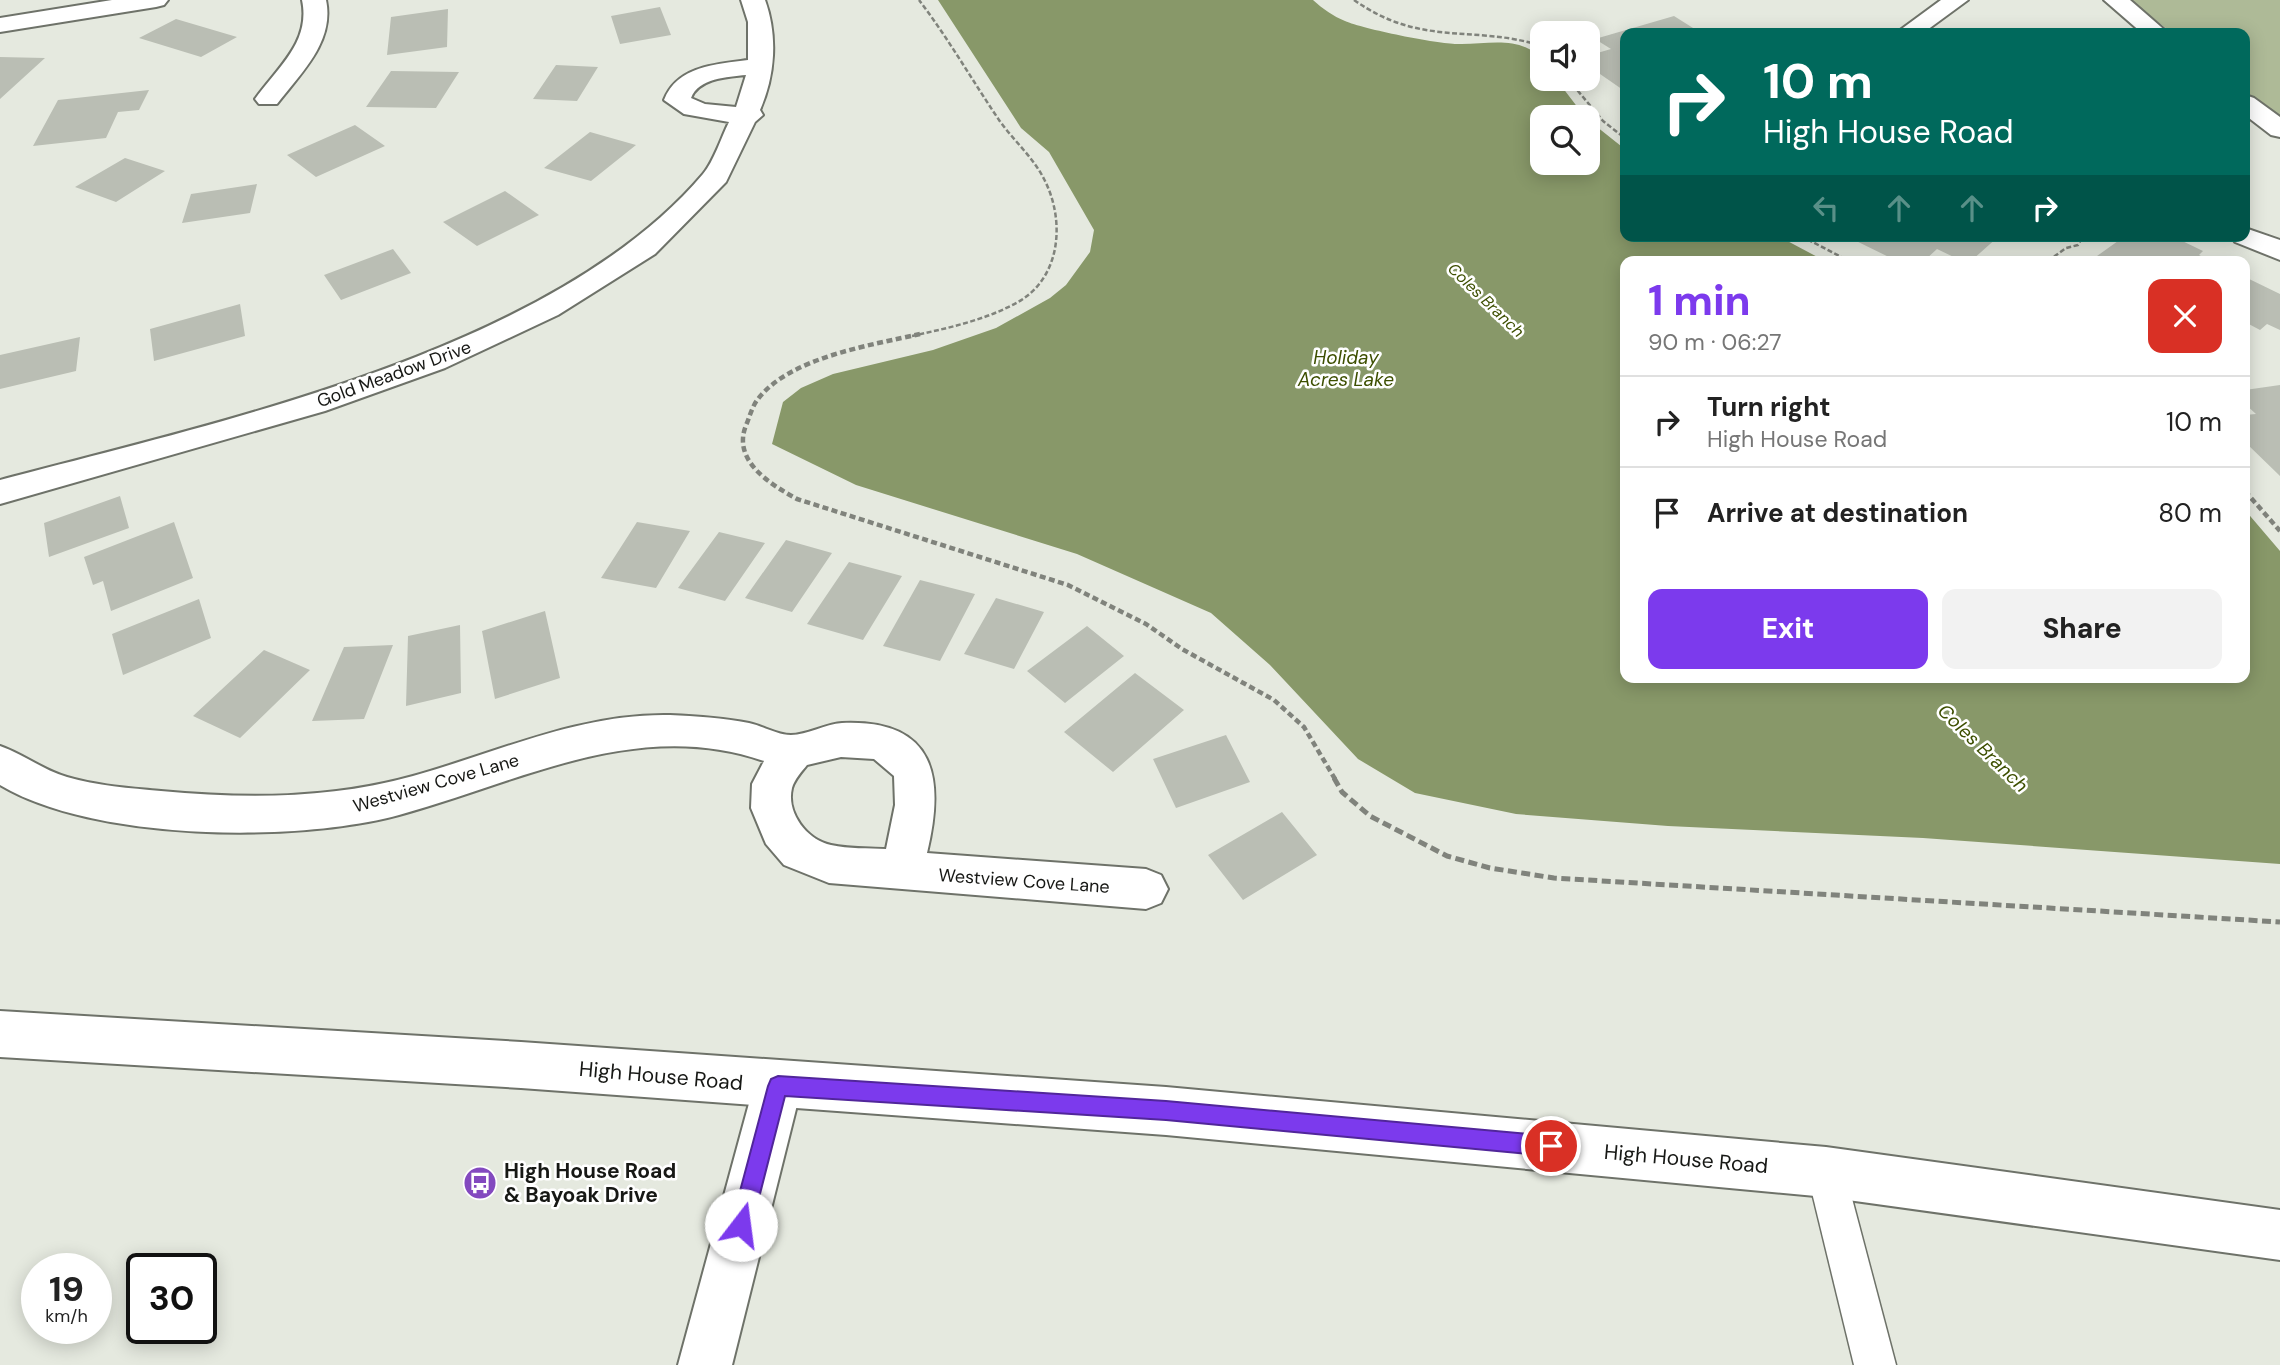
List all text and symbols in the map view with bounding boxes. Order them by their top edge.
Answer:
map controls [1530,21,1600,175]
button: sound [1530,21,1600,91]
text: 10 m [1763,49,1873,113]
icon: right [1648,56,1739,147]
button: search [1530,105,1600,175]
text: High House Road [1763,111,2014,153]
icon: left [1807,189,1845,227]
icon: ahead [1880,189,1918,227]
icon: ahead [1953,189,1991,227]
icon: right [2026,189,2064,227]
water label: Coles Branch [1443,258,1529,342]
text: 1 min [1648,273,1751,328]
button: close [2148,279,2222,353]
text: 90 m · 06:27 [1648,327,1782,357]
street label: Gold Meadow Drive [314,335,474,413]
water label: Holiday Acres Lake [1297,345,1394,392]
text: Turn right [1707,390,1831,424]
icon: right [1648,403,1686,441]
text: 10 m [2166,405,2222,439]
text: High House Road [1707,424,1887,454]
icon: arrive [1648,494,1686,532]
text: Arrive at destination [1707,496,1968,530]
text: 80 m [2158,496,2222,530]
button: Exit [1648,589,1928,669]
button: Share [1942,589,2222,669]
water label: Coles Branch [1932,698,2034,798]
street label: Westview Cove Lane [350,748,522,818]
street label: Westview Cove Lane [938,863,1110,899]
street label: High House Road [578,1055,744,1097]
pin [1521,1116,1581,1176]
icon: arrive [1532,1127,1570,1165]
street label: High House Road [1603,1138,1769,1180]
place label: High House Road & Bayoak Drive [504,1157,676,1209]
bus stop icon: High House Road & Bayoak Drive [461,1164,499,1202]
position arrow [704,1188,778,1262]
speed limit sign: 30 [126,1253,217,1344]
text: 19 [49,1266,84,1312]
text: km/h [45,1304,88,1328]

